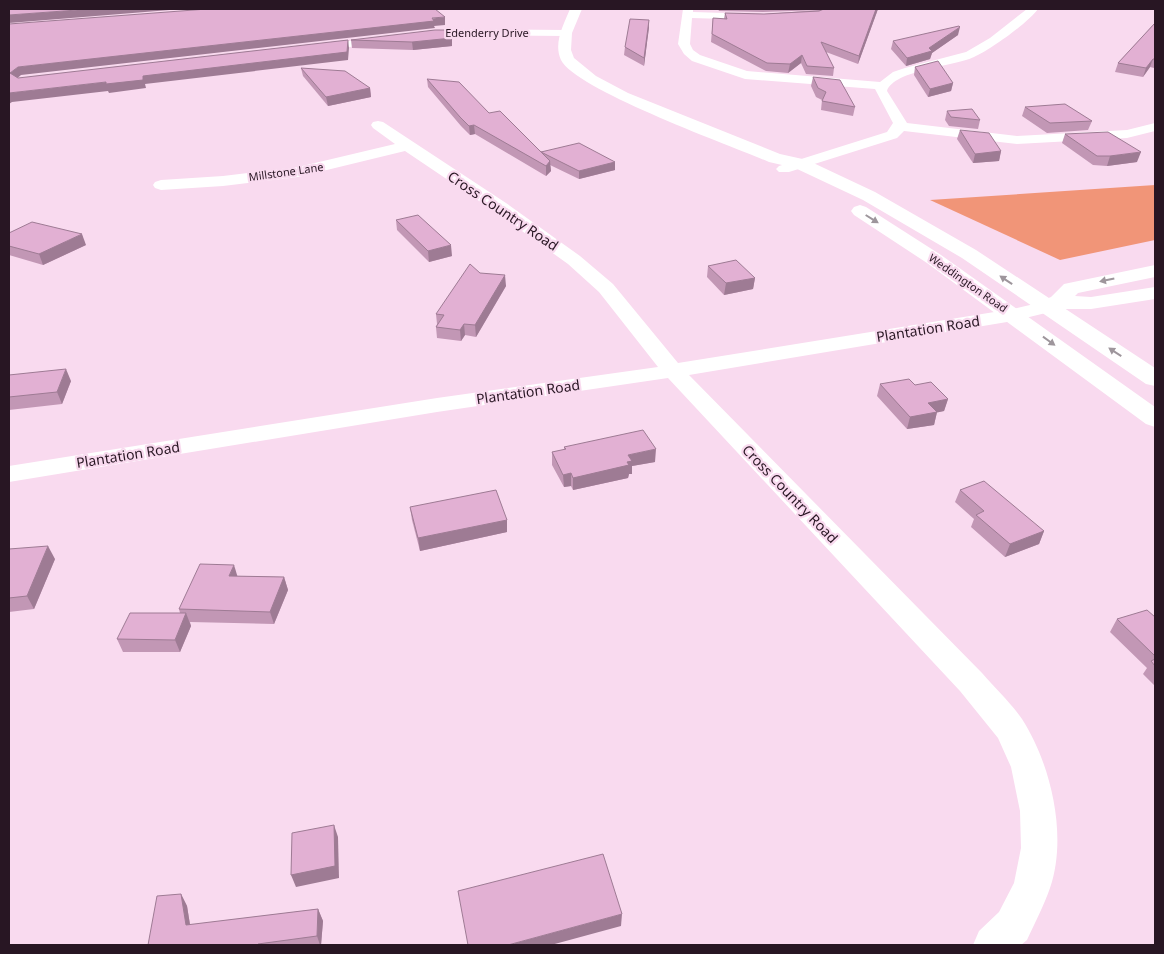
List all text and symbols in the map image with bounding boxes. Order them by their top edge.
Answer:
street label: Edenderry Drive [445,25,529,40]
street label: Millstone Lane [248,159,324,184]
street label: Cross Country Road [444,166,562,255]
one-way arrow [866,214,879,223]
street label: Weddington Road [926,250,1011,315]
one-way arrow [1000,275,1013,284]
one-way arrow [1099,277,1115,285]
street label: Plantation Road [875,311,981,346]
one-way arrow [1042,336,1056,346]
one-way arrow [1108,347,1121,356]
street label: Plantation Road [475,375,581,408]
street label: Plantation Road [75,437,181,472]
street label: Cross Country Road [738,440,842,547]

